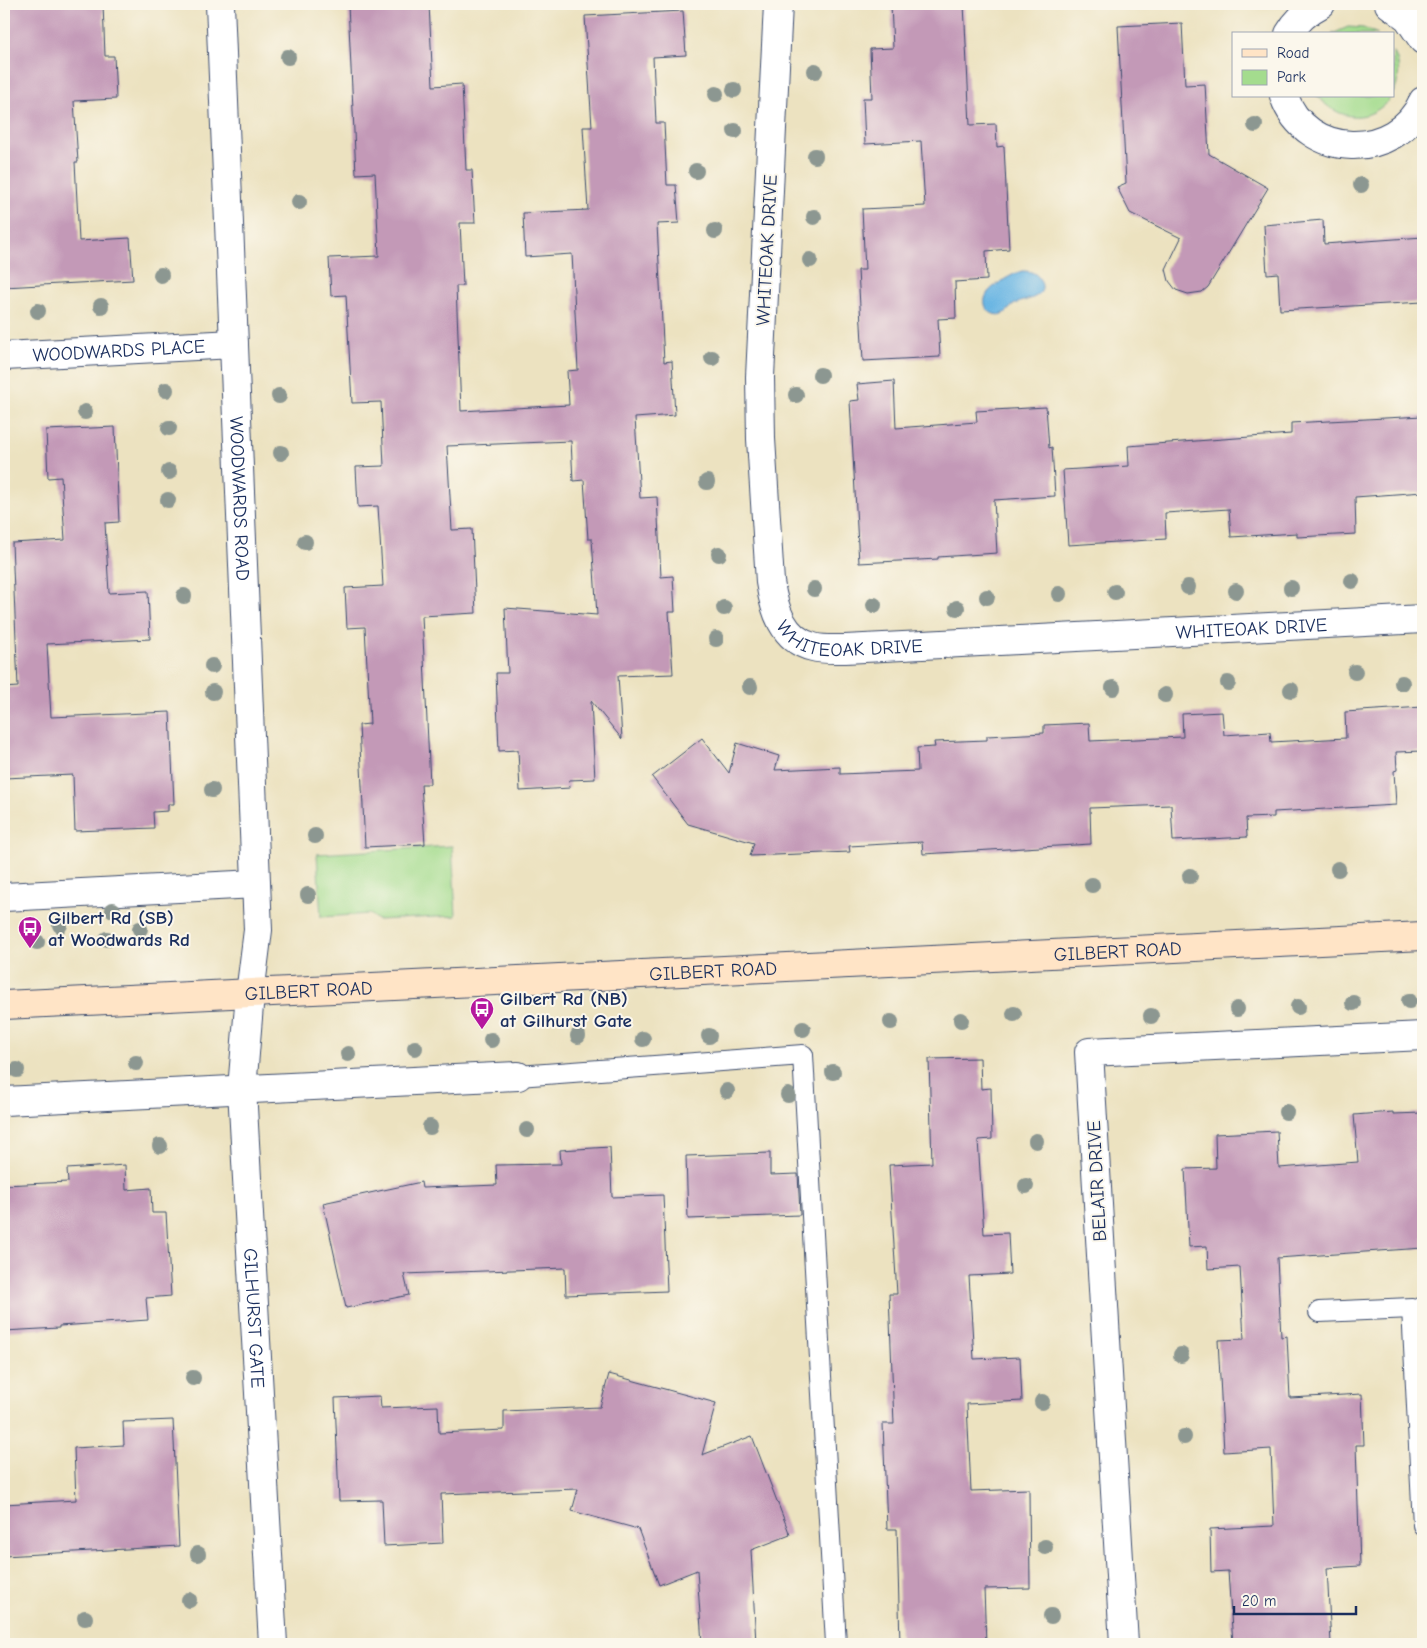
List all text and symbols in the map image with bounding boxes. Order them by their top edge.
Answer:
legend [1232,32,1394,98]
text: Road [1277,44,1309,62]
text: Park [1277,68,1306,86]
street label: WHITEOAK DRIVE [752,174,782,326]
street label: WOODWARDS PLACE [32,336,206,366]
street label: WOODWARDS ROAD [225,416,254,582]
street label: WHITEOAK DRIVE [1175,614,1328,644]
street label: WHITEOAK DRIVE [771,616,923,661]
place label: Gilbert Rd (SB) at Woodwards Rd [48,907,190,951]
bus stop icon: Gilbert Rd (SB) at Woodwards Rd [17,915,43,949]
street label: GILBERT ROAD [1053,938,1182,966]
street label: GILBERT ROAD [649,957,778,986]
street label: GILBERT ROAD [244,977,373,1005]
place label: Gilbert Rd (NB) at Gilhurst Gate [500,988,632,1032]
bus stop icon: Gilbert Rd (NB) at Gilhurst Gate [469,996,495,1030]
street label: BELAIR DRIVE [1083,1120,1111,1242]
street label: GILHURST GATE [239,1247,269,1389]
scale bar [1234,1583,1357,1615]
text: 20 m [1242,1592,1276,1610]

